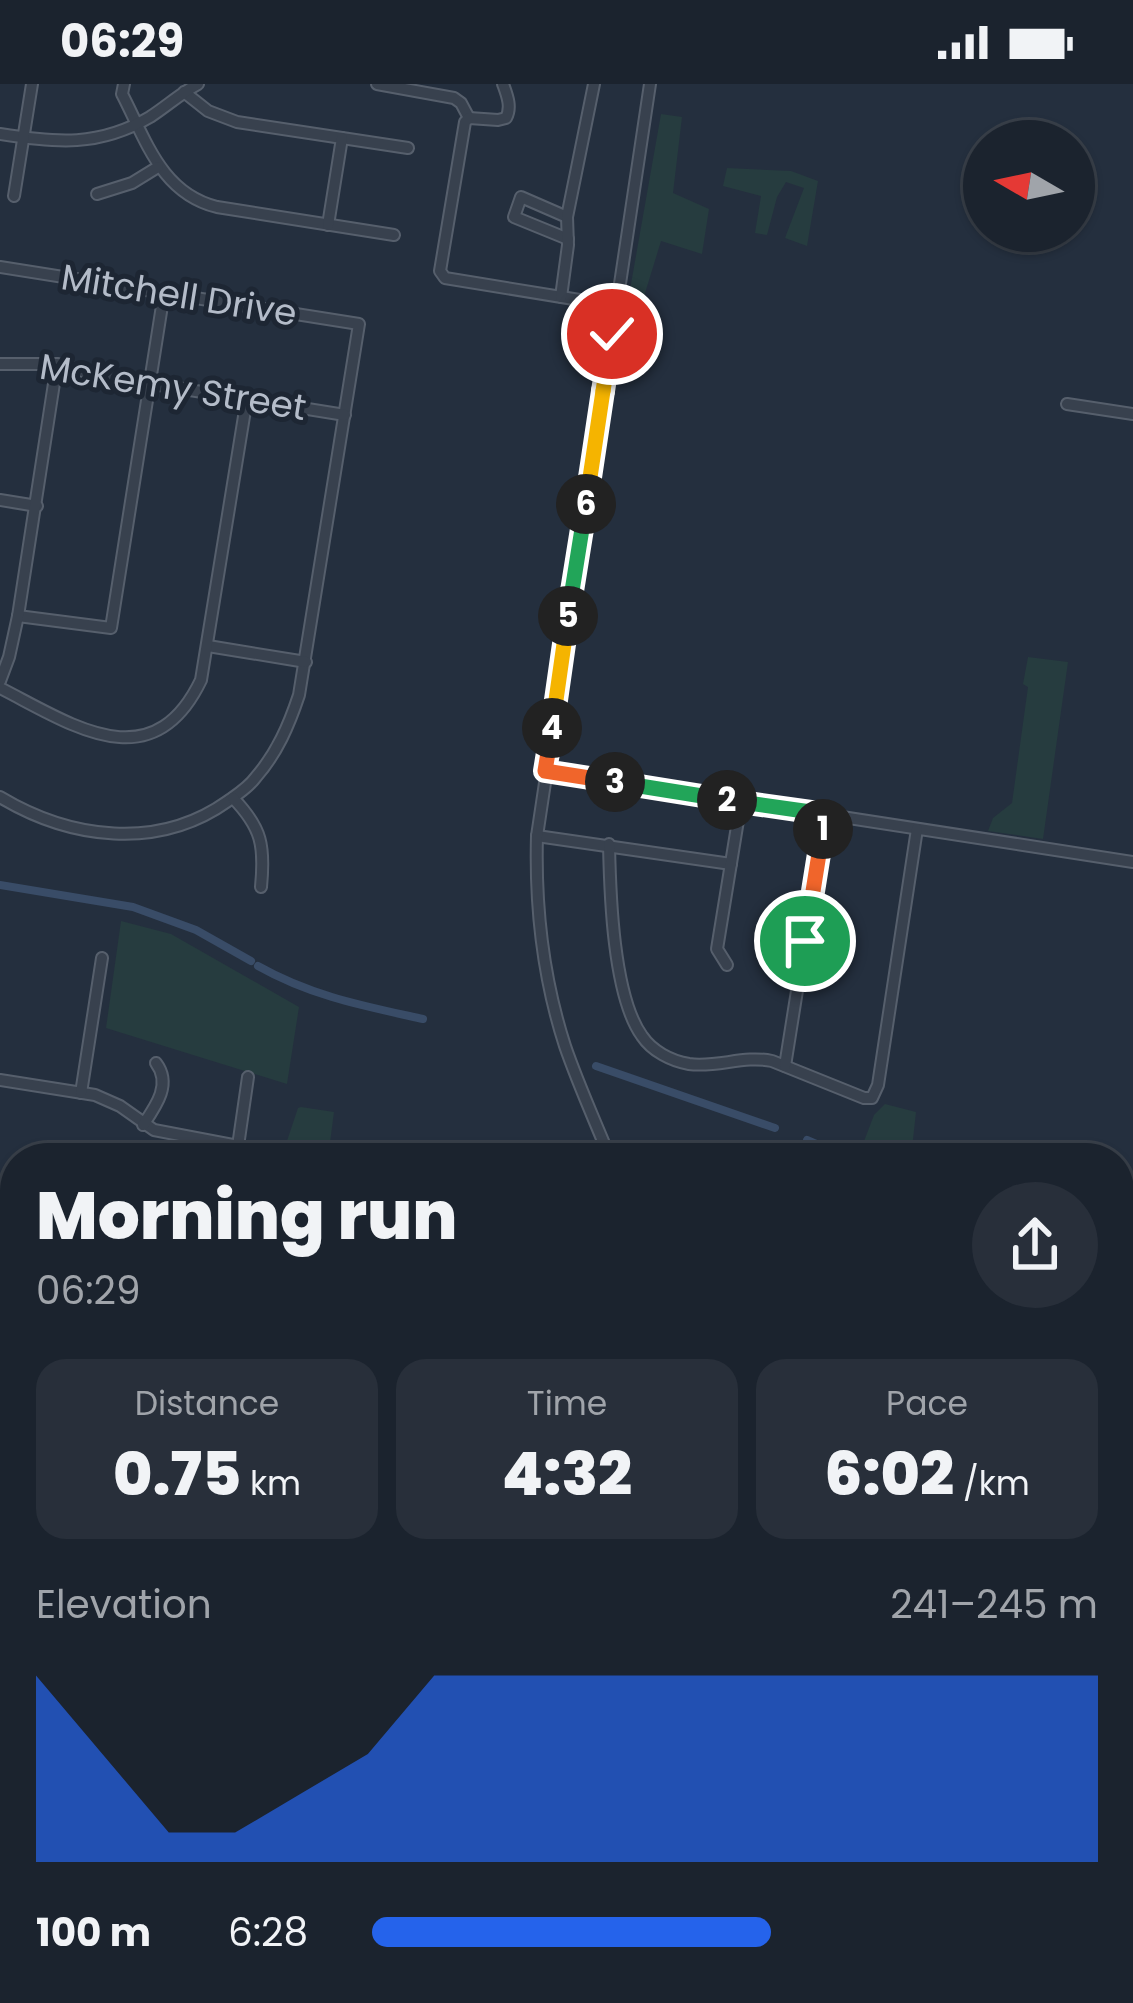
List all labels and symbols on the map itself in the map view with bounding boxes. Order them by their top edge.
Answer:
north arrow [963,120,1095,252]
street label: Mitchell Drive [58,251,300,339]
pin [561,283,663,385]
street label: McKemy Street [36,341,310,433]
pin: 6 [556,474,616,534]
pin: 5 [538,586,598,646]
pin: 4 [522,698,582,758]
pin: 3 [585,752,645,812]
pin: 2 [697,770,757,830]
pin: 1 [793,799,853,859]
pin [754,890,856,992]

